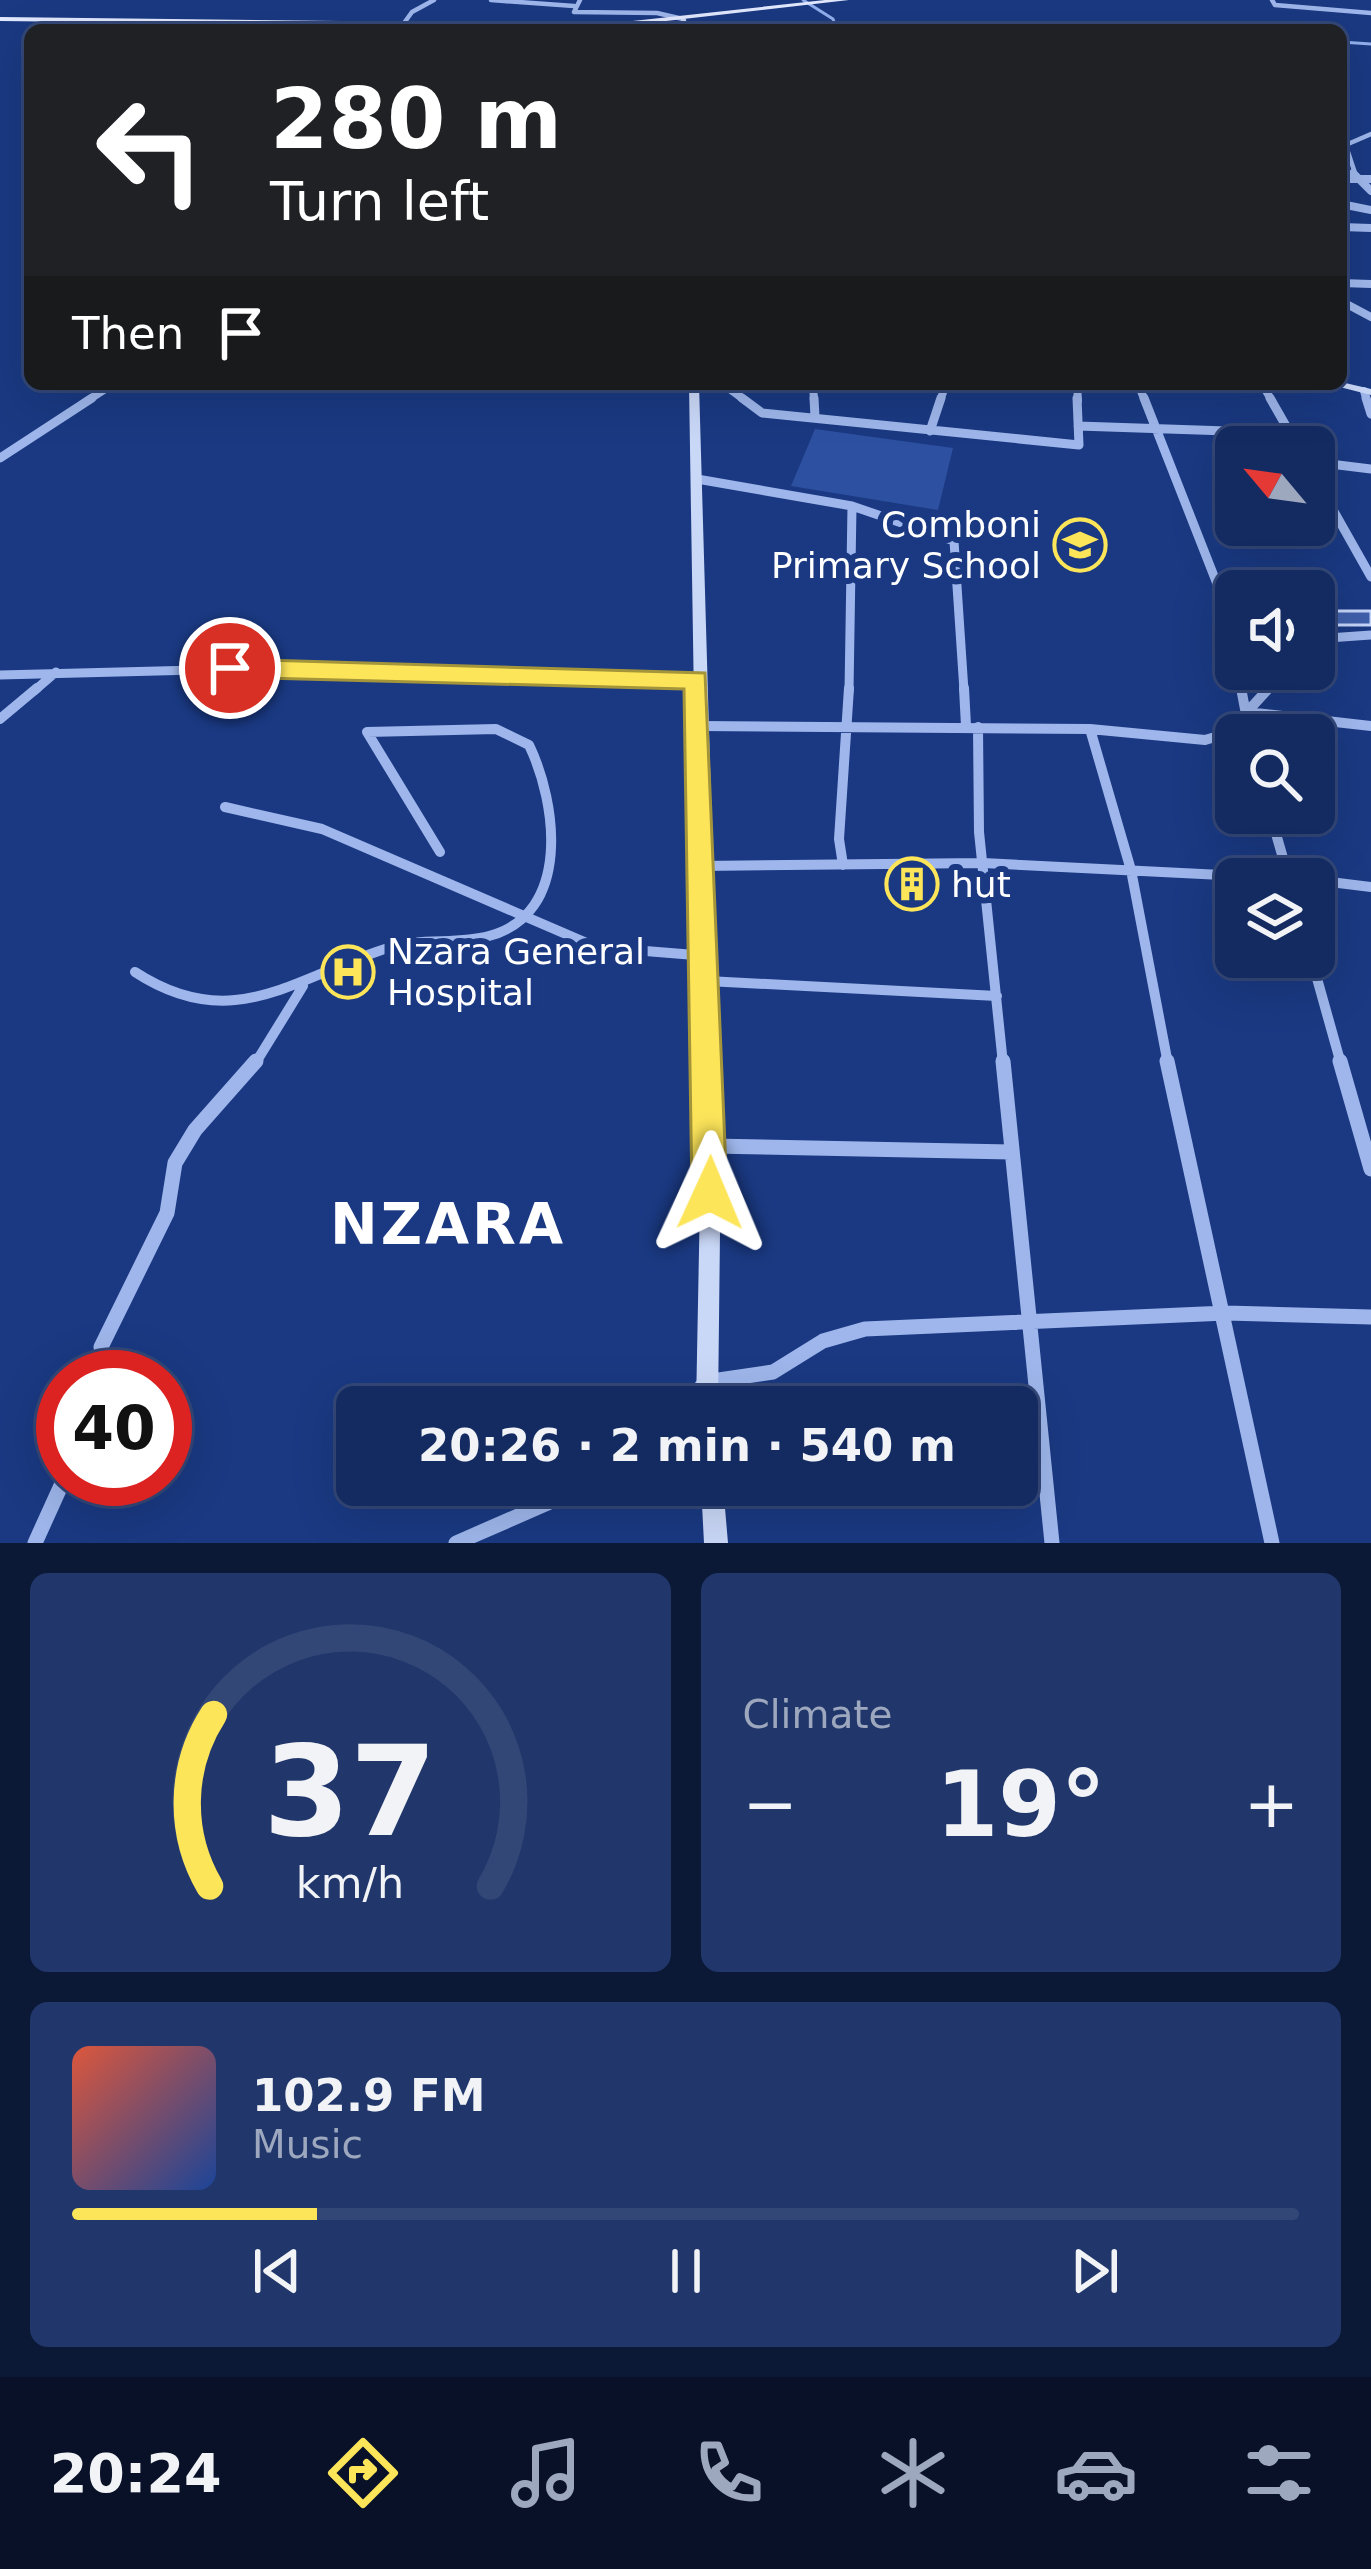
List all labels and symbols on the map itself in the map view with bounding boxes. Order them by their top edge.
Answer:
north arrow [1215,426,1335,546]
place label: Comboni Primary School [771,504,1041,586]
school or university icon: Comboni Primary School [1052,517,1108,573]
pin [179,617,281,719]
building icon: hut [884,856,940,912]
place label: hut [951,864,1011,905]
place label: Nzara General Hospital [387,931,645,1013]
hospital icon: Nzara General Hospital [320,944,376,1000]
position arrow [647,1130,773,1256]
district label: NZARA [330,1191,566,1257]
speed limit sign: 40 [36,1350,192,1506]

